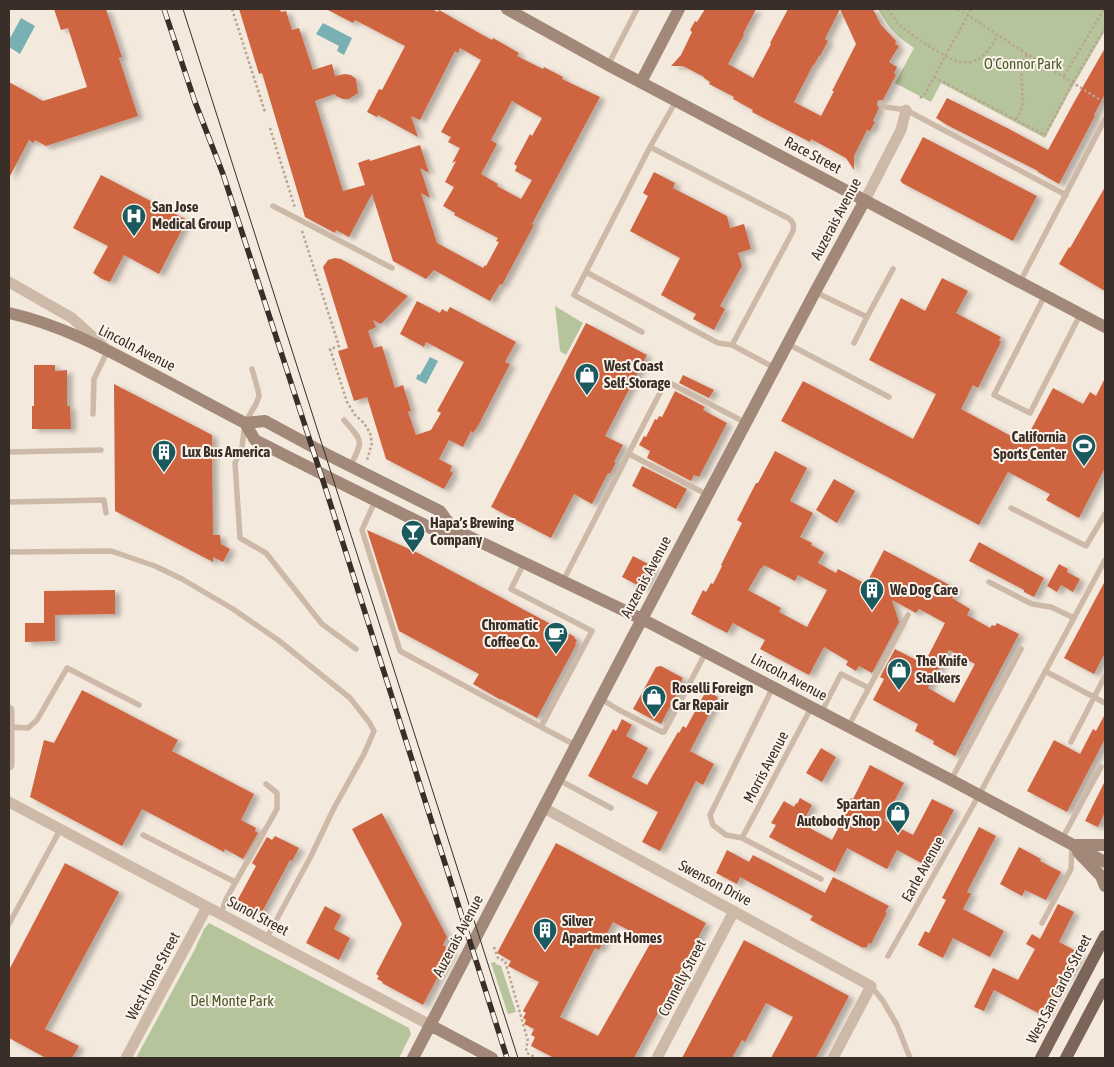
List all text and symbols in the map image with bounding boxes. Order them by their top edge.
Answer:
park label: O'Connor Park [984,55,1062,72]
street label: Race Street [782,133,845,177]
street label: Auzerais Avenue [807,175,864,263]
place label: San Jose Medical Group [152,198,232,232]
hospital icon: San Jose Medical Group [121,203,147,237]
street label: Lincoln Avenue [96,321,179,374]
place label: West Coast Self-Storage [603,357,671,391]
shop icon: West Coast Self-Storage [574,362,600,396]
place label: California Sports Center [993,428,1067,462]
sports icon: California Sports Center [1071,433,1097,467]
building icon: Lux Bus America [151,439,177,473]
place label: Lux Bus America [182,443,270,460]
place label: Hapa’s Brewing Company [430,514,515,548]
bar icon: Hapa’s Brewing Company [400,519,426,553]
street label: Auzerais Avenue [617,533,674,621]
building icon: We Dog Care [859,577,885,611]
place label: We Dog Care [889,581,958,598]
place label: Chromatic Coffee Co. [481,616,538,650]
cafe icon: Chromatic Coffee Co. [543,621,569,655]
street label: Lincoln Avenue [748,649,830,704]
place label: The Knife Stalkers [916,652,968,686]
shop icon: The Knife Stalkers [886,657,912,691]
place label: Roselli Foreign Car Repair [672,679,753,713]
shop icon: Roselli Foreign Car Repair [641,684,667,718]
street label: Morris Avenue [740,728,792,805]
place label: Spartan Autobody Shop [796,795,880,829]
shop icon: Spartan Autobody Shop [885,800,911,834]
street label: Earle Avenue [898,833,948,904]
street label: Swenson Drive [676,856,755,909]
street label: Sunol Street [225,892,292,939]
street label: Auzerais Avenue [429,892,486,980]
place label: Silver Apartment Homes [561,912,663,946]
building icon: Silver Apartment Homes [532,917,558,951]
street label: West Home Street [122,929,183,1023]
street label: West San Carlos Street [1023,931,1094,1046]
street label: Connelly Street [654,937,709,1019]
park label: Del Monte Park [190,992,274,1009]

